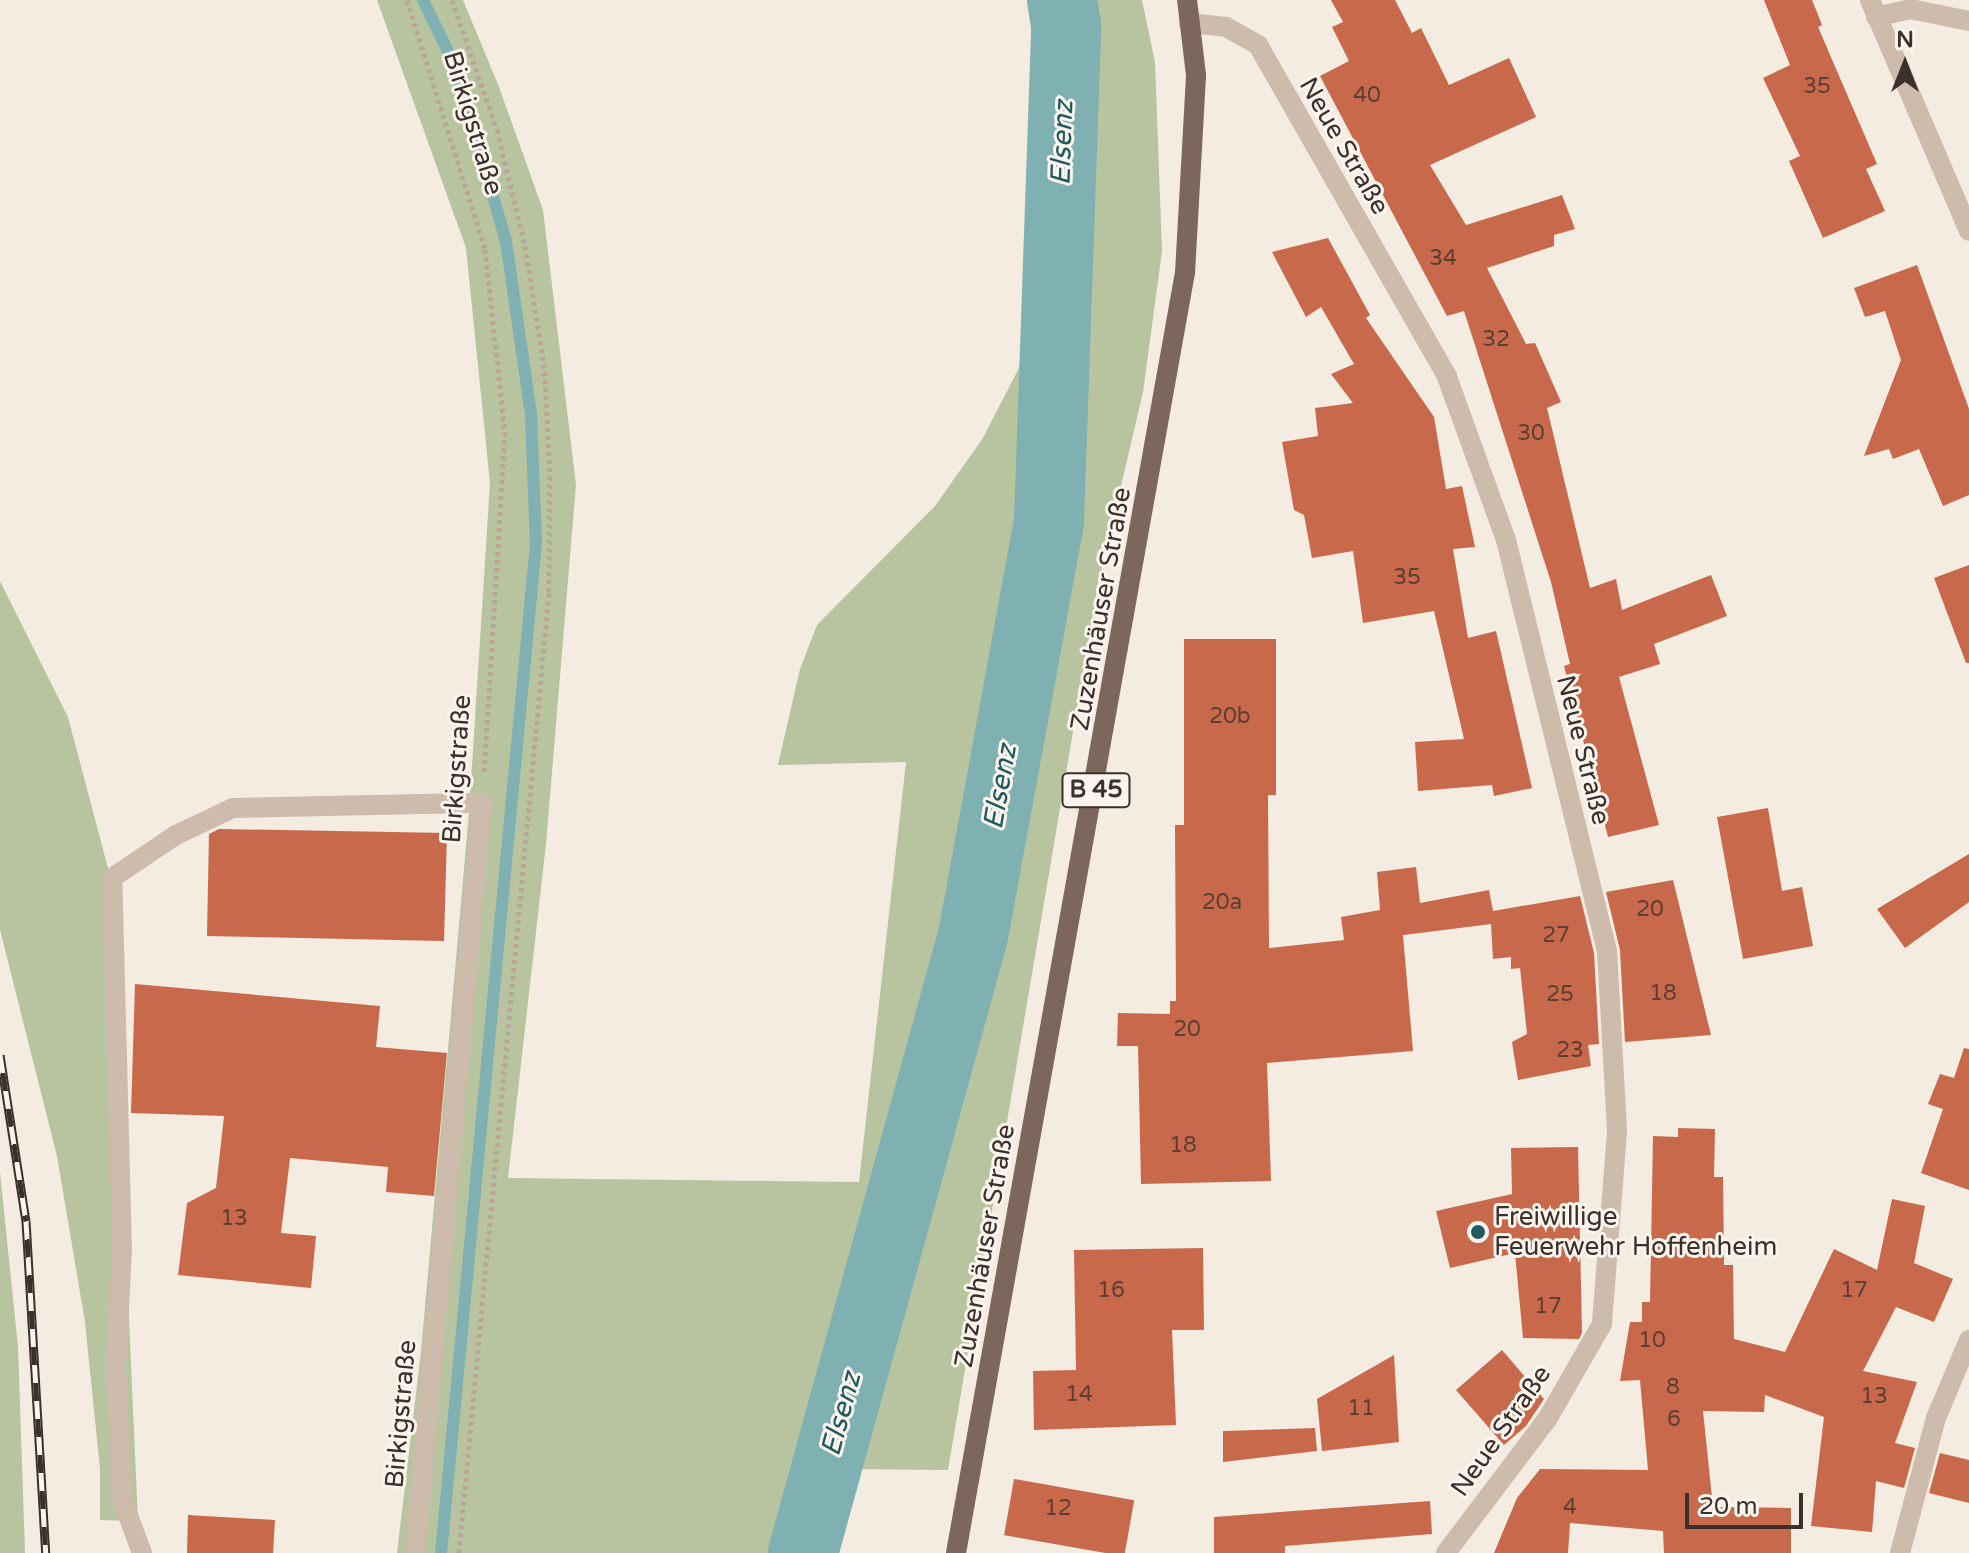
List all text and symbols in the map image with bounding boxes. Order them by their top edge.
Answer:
north arrow [1865,24,1945,104]
text: N [1896,27,1914,53]
street label: Birkigstraße [436,47,510,199]
street label: Neue Straße [1292,72,1396,220]
house number: 35 [1803,74,1831,100]
house number: 40 [1353,83,1381,109]
water label: Elsenz [1044,100,1080,186]
house number: 34 [1429,246,1457,272]
house number: 32 [1482,327,1510,353]
house number: 30 [1517,421,1545,447]
street label: Zuzenhäuser Straße [1064,485,1138,733]
house number: 35 [1393,565,1421,591]
street label: Neue Straße [1549,672,1617,828]
street label: Birkigstraße [436,694,478,844]
house number: 20b [1209,704,1251,730]
water label: Elsenz [976,742,1024,832]
road number: B 45 [1060,770,1132,810]
house number: 20a [1202,890,1242,916]
house number: 20 [1636,897,1664,923]
house number: 27 [1542,923,1570,949]
house number: 18 [1649,981,1677,1007]
house number: 25 [1546,982,1574,1008]
house number: 20 [1173,1017,1201,1043]
house number: 23 [1556,1038,1584,1064]
street label: Zuzenhäuser Straße [948,1122,1022,1370]
house number: 18 [1169,1133,1197,1159]
place label: Freiwillige Feuerwehr Hoffenheim [1494,1201,1777,1262]
house number: 13 [220,1206,248,1232]
marker: Freiwillige Feuerwehr Hoffenheim [1469,1223,1487,1241]
house number: 16 [1097,1278,1125,1304]
house number: 17 [1840,1278,1868,1304]
house number: 17 [1534,1294,1562,1320]
house number: 10 [1638,1328,1666,1354]
street label: Birkigstraße [379,1339,423,1489]
street label: Neue Straße [1444,1359,1558,1503]
water label: Elsenz [814,1369,868,1459]
house number: 8 [1666,1375,1680,1401]
house number: 14 [1065,1382,1093,1408]
house number: 13 [1860,1384,1888,1410]
house number: 11 [1347,1396,1375,1422]
house number: 6 [1667,1407,1681,1433]
scale bar [1689,1477,1807,1527]
text: 20 m [1699,1492,1757,1521]
house number: 4 [1563,1495,1577,1521]
house number: 12 [1044,1496,1072,1522]

